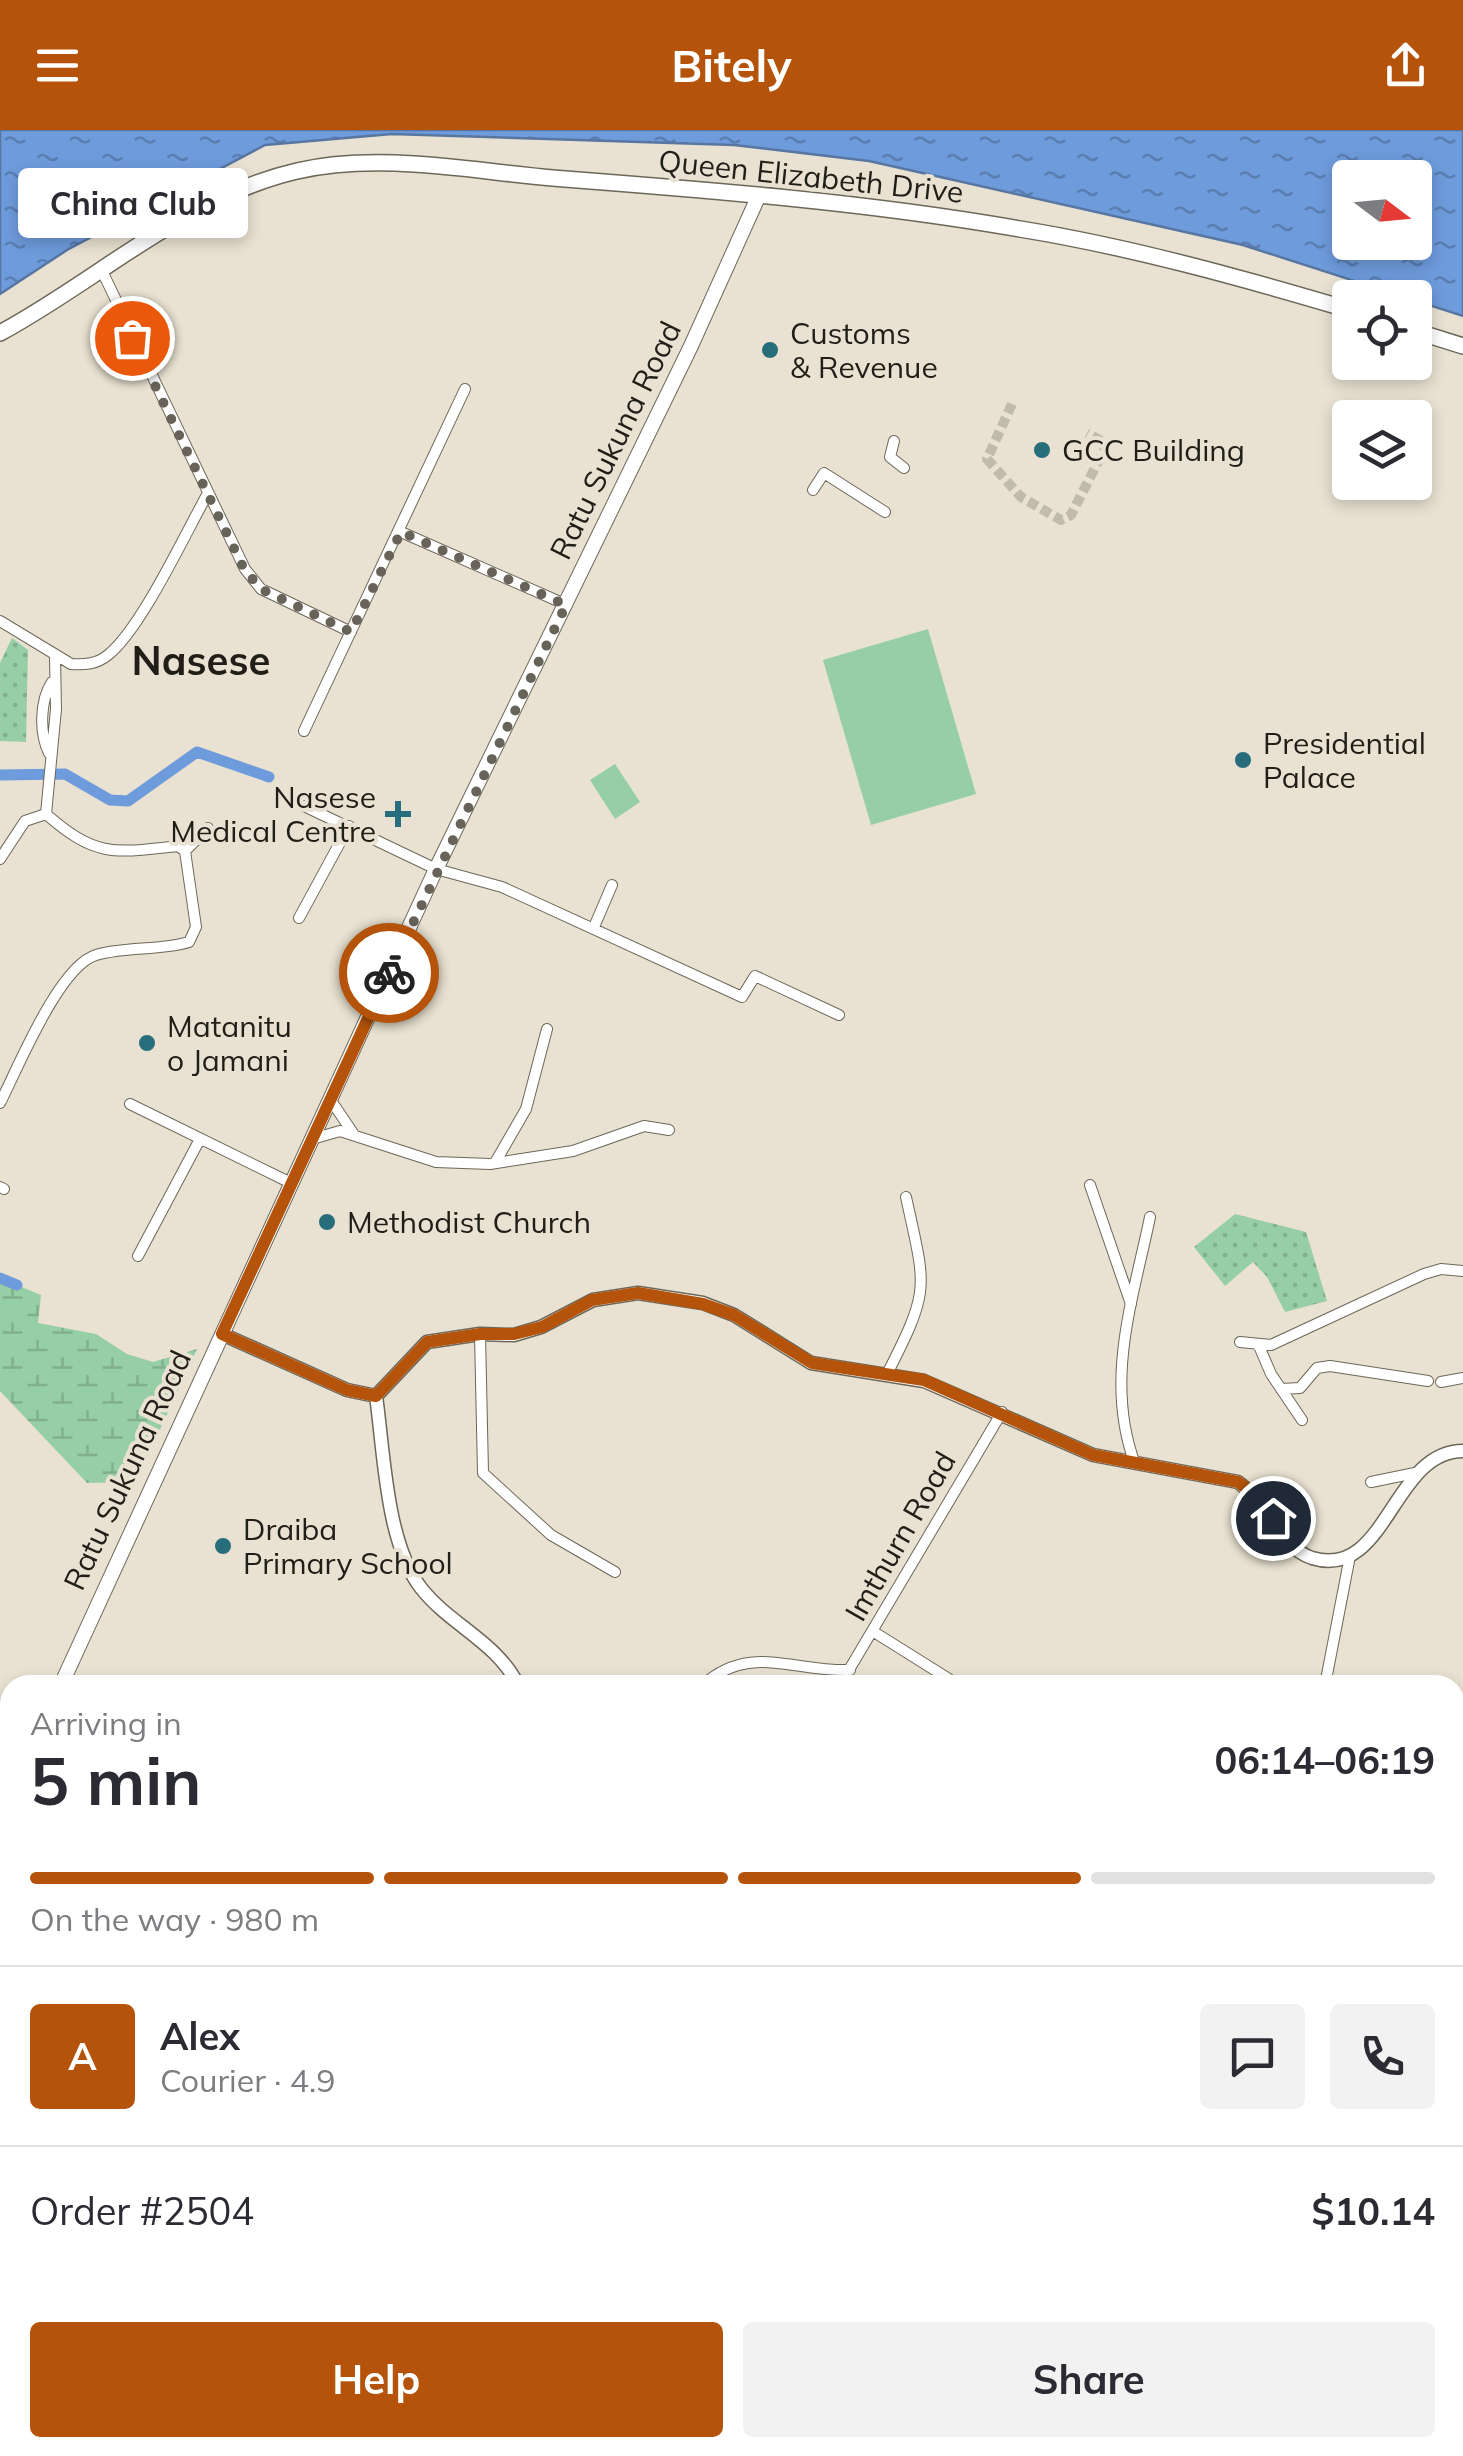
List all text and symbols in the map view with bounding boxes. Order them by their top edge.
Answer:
text: Bitely [671,37,792,93]
icon: menu [30,38,85,93]
icon: share [1378,38,1433,93]
street label: Queen Elizabeth Drive [657,141,965,211]
north arrow [1332,160,1432,260]
map controls [1332,160,1432,500]
callout: China Club [17,168,247,238]
text: China Club [50,183,216,223]
button: locate [1332,280,1432,380]
pin [90,296,175,381]
icon: bag [105,311,160,366]
place label: Customs & Revenue [790,314,938,386]
street label: Ratu Sukuna Road [541,315,689,565]
marker: Customs & Revenue [759,339,781,361]
button: layers [1332,400,1432,500]
place label: GCC Building [1062,431,1245,469]
marker: GCC Building [1031,439,1053,461]
district label: Nasese [132,635,270,685]
place label: Presidential Palace [1263,724,1426,796]
marker: Presidential Palace [1232,749,1254,771]
place label: Nasese Medical Centre [170,778,376,850]
marker: Nasese Medical Centre [385,801,411,827]
courier [339,923,439,1023]
icon: bike [362,946,417,1001]
place label: Matanitu o Jamani [167,1007,292,1079]
marker: Matanitu o Jamani [136,1032,158,1054]
place label: Methodist Church [347,1203,591,1241]
marker: Methodist Church [316,1211,338,1233]
street label: Ratu Sukuna Road [55,1344,199,1596]
street label: Imthurn Road [836,1445,964,1627]
pin [1231,1476,1316,1561]
icon: home [1246,1491,1301,1546]
place label: Draiba Primary School [243,1510,453,1582]
marker: Draiba Primary School [212,1535,234,1557]
text: Arriving in [30,1703,182,1743]
text: 06:14–06:19 [1215,1736,1435,1784]
text: 5 min [30,1740,201,1821]
text: On the way · 980 m [30,1899,319,1939]
button: chat [1200,2004,1305,2109]
button: phone [1330,2004,1435,2109]
text: Alex [160,2012,240,2060]
text: A [68,2032,97,2080]
text: Courier · 4.9 [160,2060,336,2100]
text: Order #2504 [30,2187,254,2235]
text: $10.14 [1312,2187,1435,2235]
button: Help [30,2322,723,2437]
button: Share [743,2322,1435,2437]

